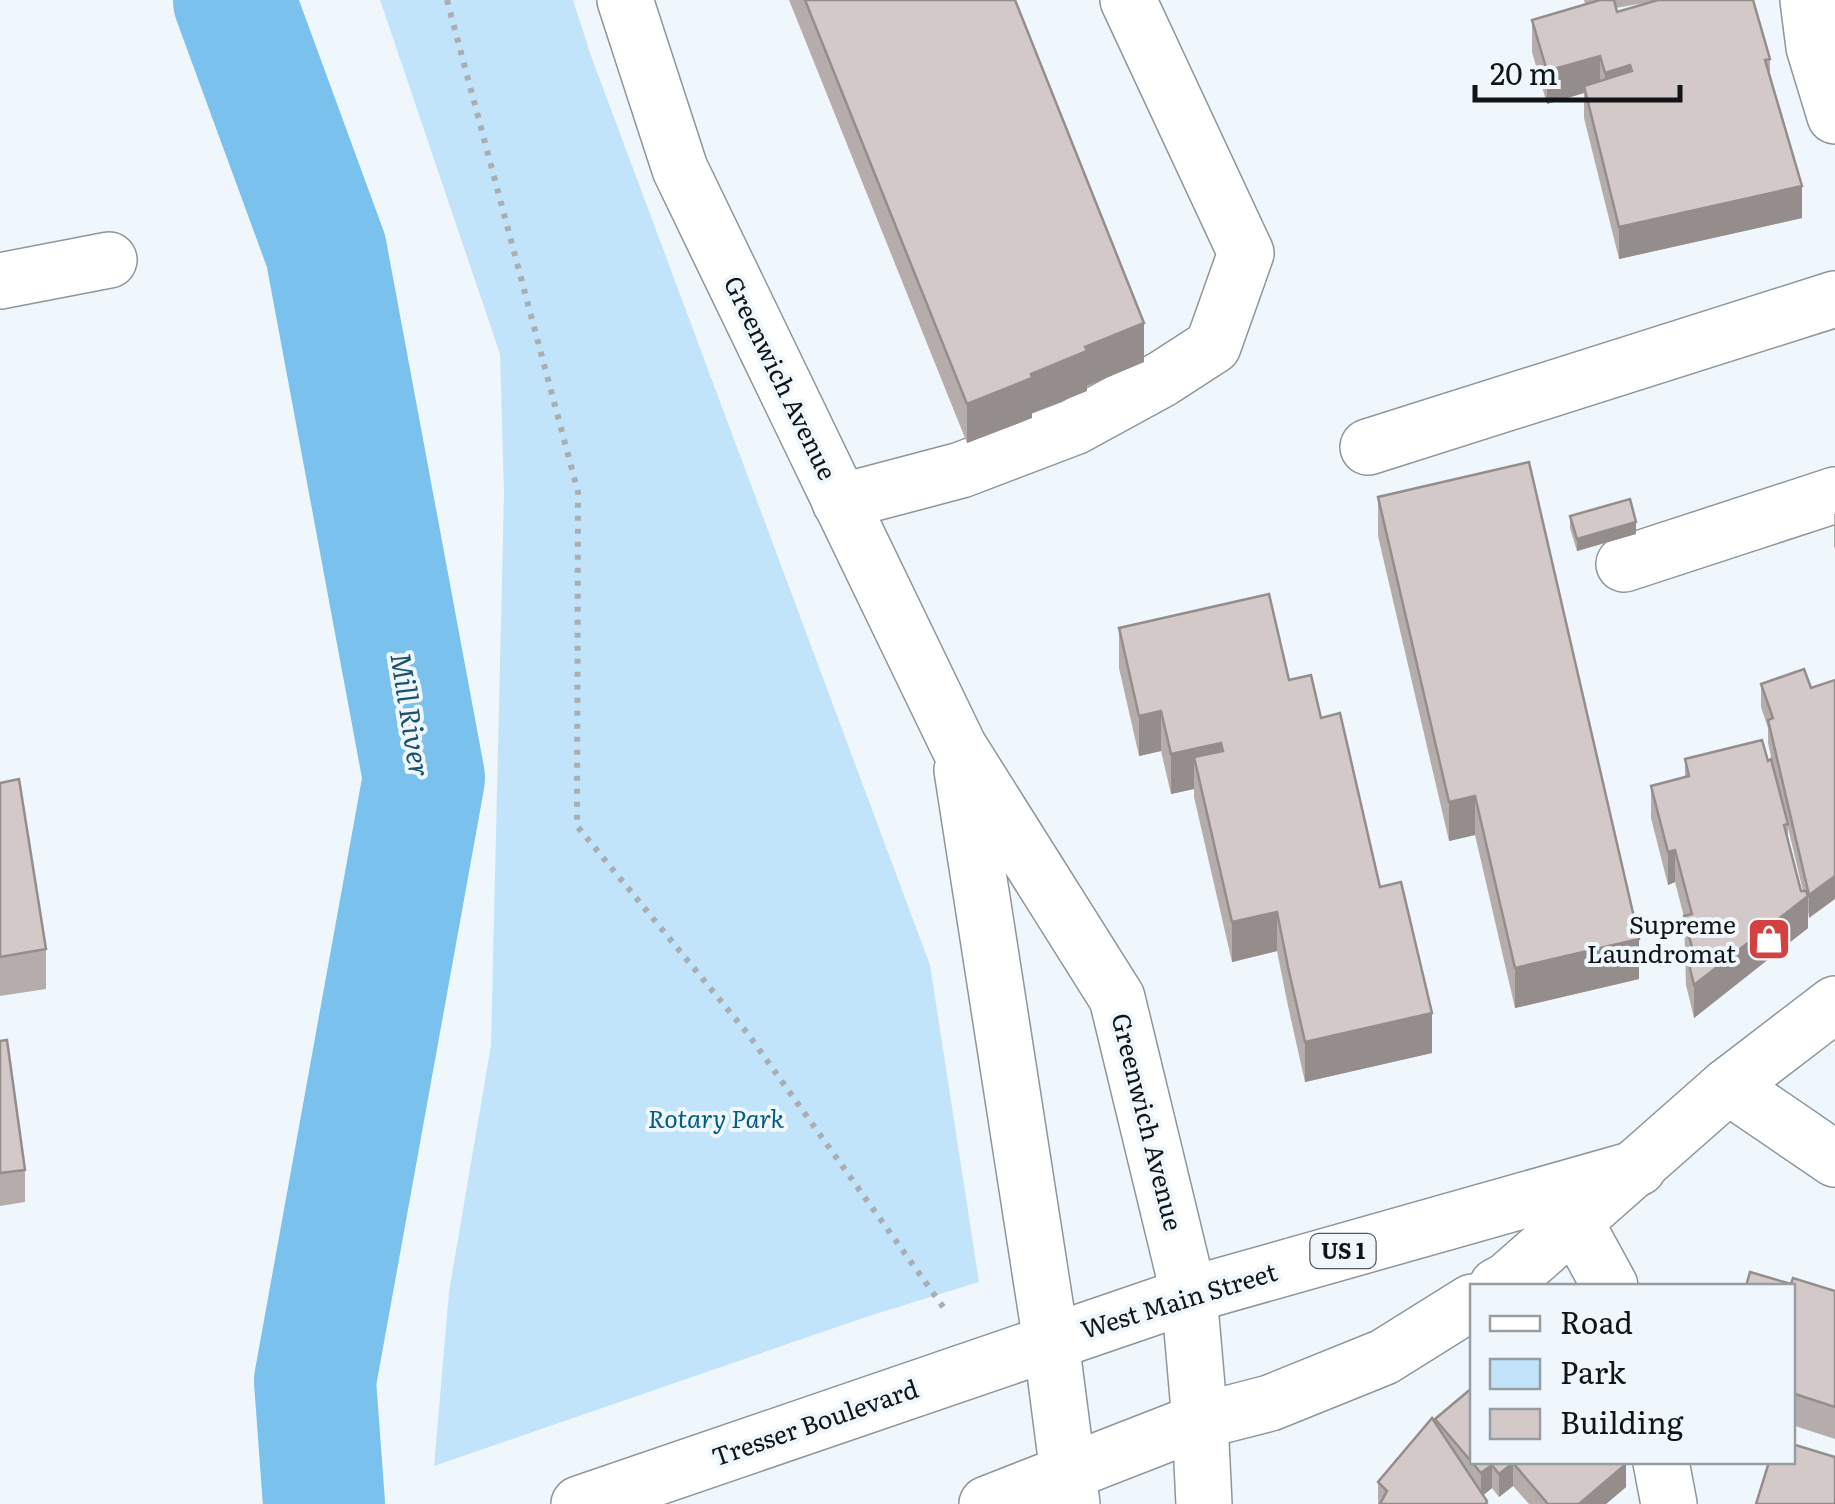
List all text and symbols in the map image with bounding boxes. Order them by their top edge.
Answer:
scale bar [1475,40,1680,102]
text: 20 m [1490,50,1558,94]
street label: Greenwich Avenue [716,269,847,486]
water label: Mill River [381,650,443,780]
place label: Supreme Laundromat [1587,905,1736,971]
shop icon: Supreme Laundromat [1746,916,1792,962]
street label: Greenwich Avenue [1104,1009,1193,1234]
park label: Rotary Park [648,1099,784,1136]
road number: US 1 [1310,1234,1376,1268]
street label: West Main Street [1076,1252,1281,1347]
legend [1470,1284,1795,1464]
text: Road [1560,1299,1633,1343]
text: Park [1560,1349,1627,1393]
street label: Tresser Boulevard [706,1369,923,1474]
text: Building [1560,1399,1684,1443]

